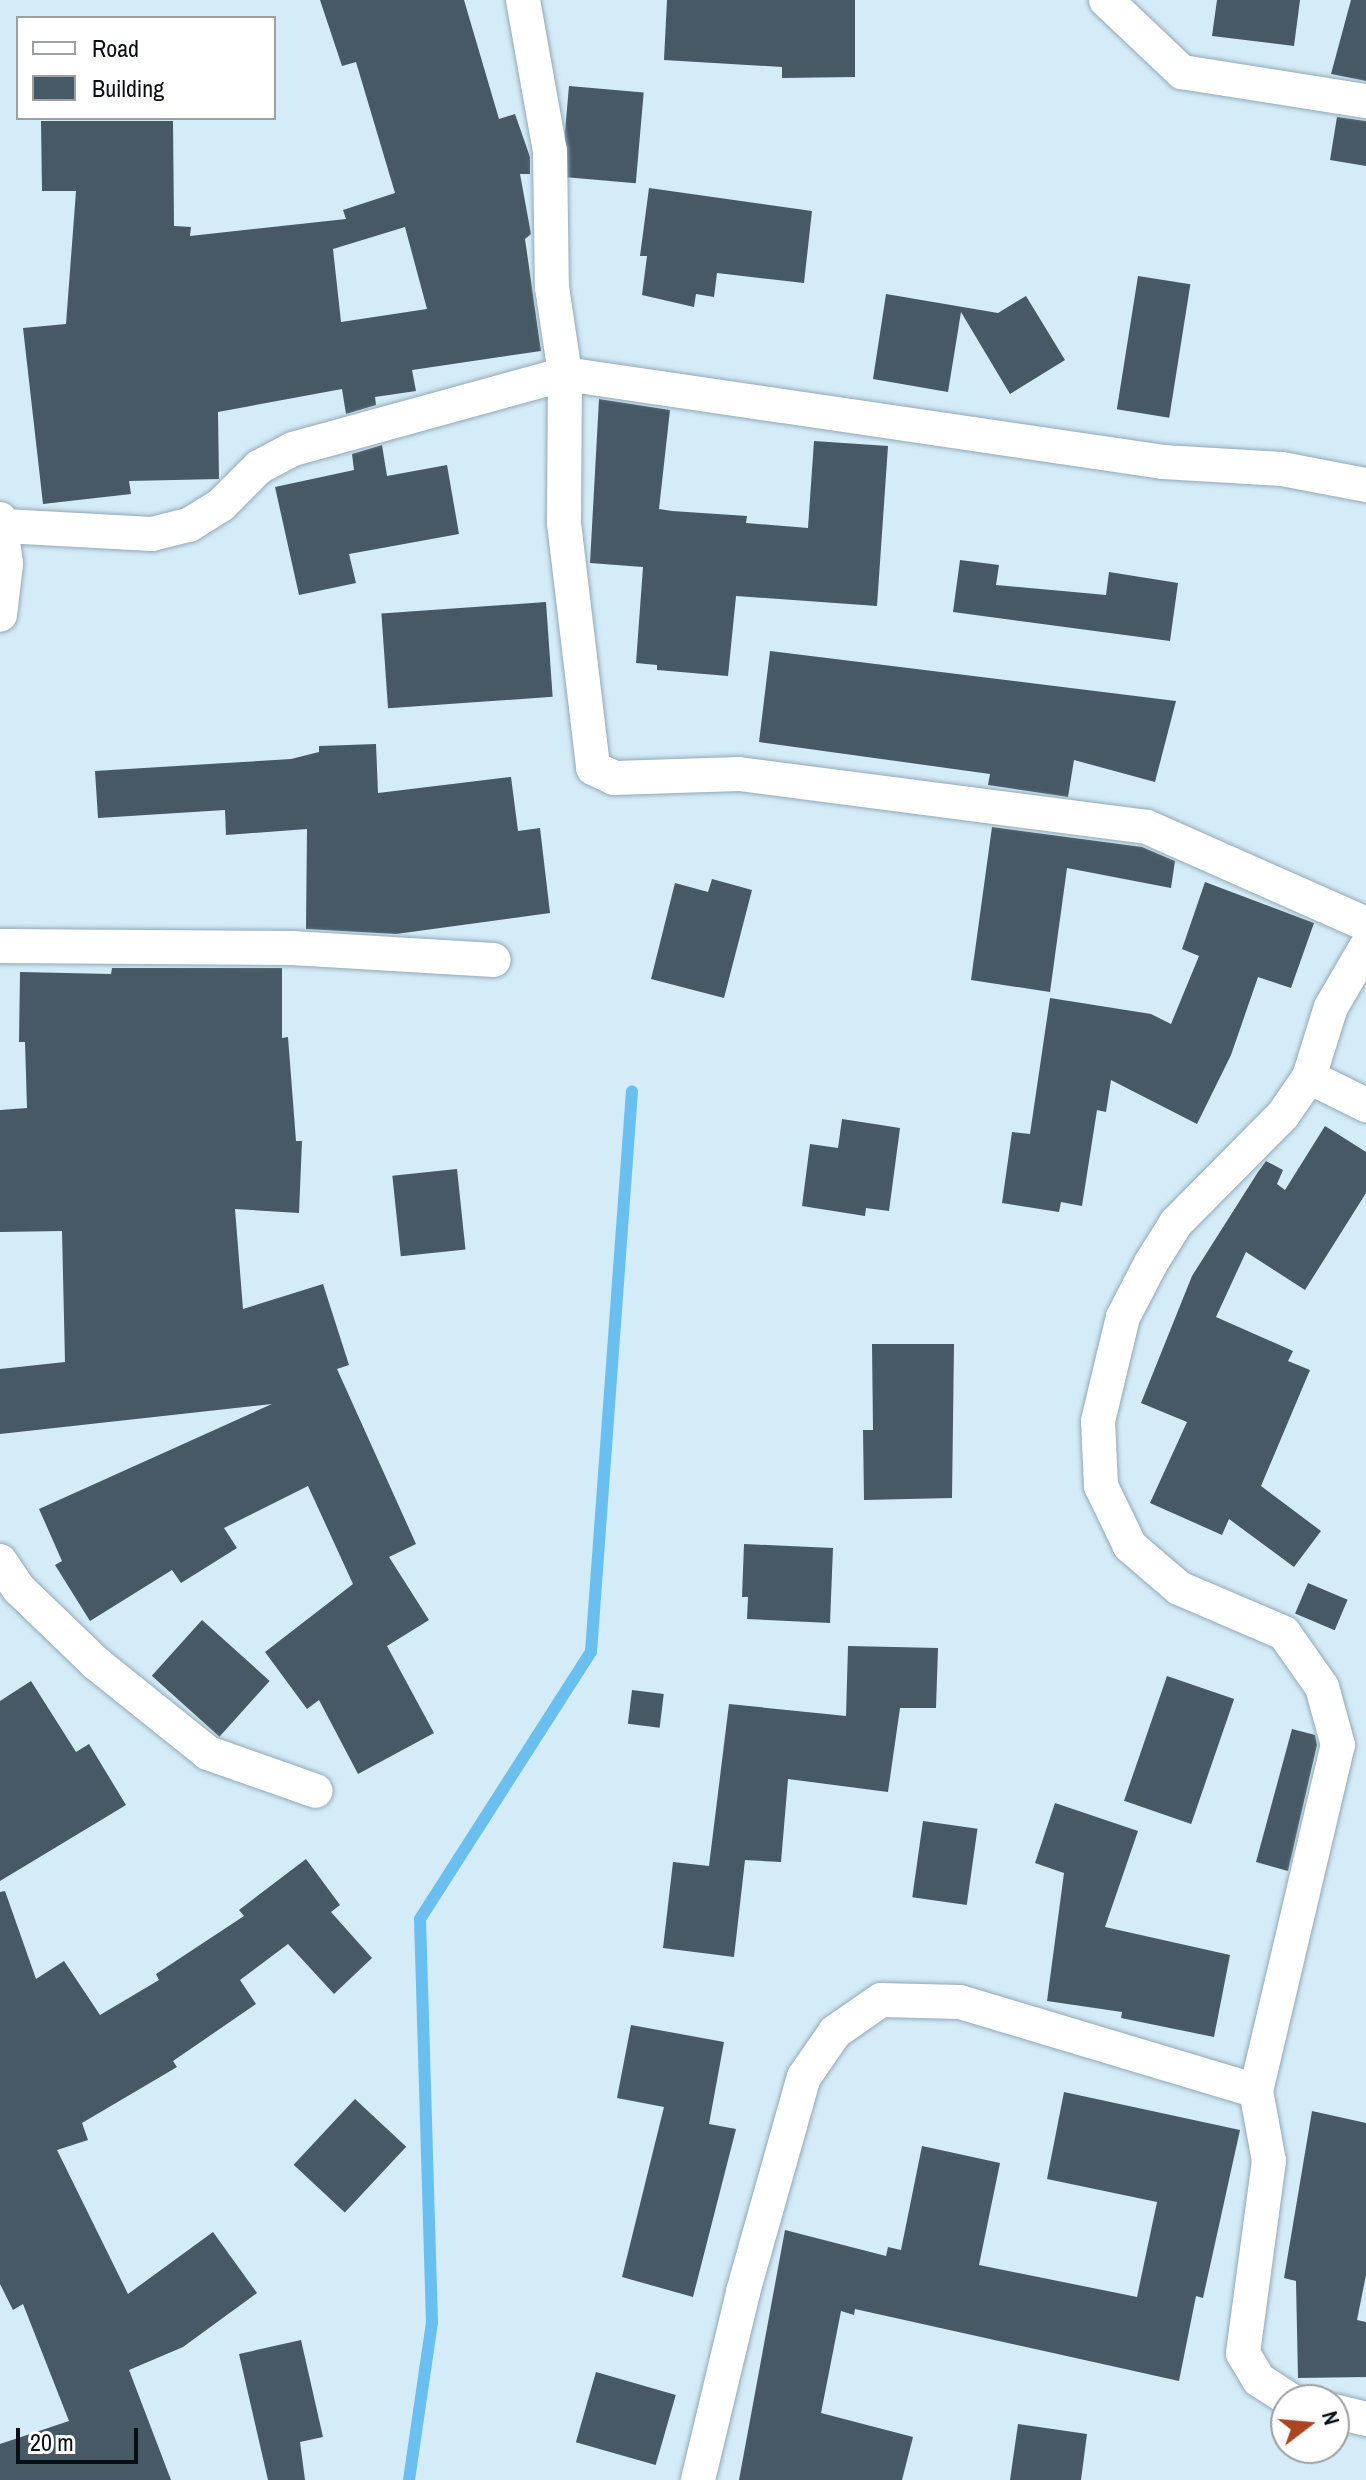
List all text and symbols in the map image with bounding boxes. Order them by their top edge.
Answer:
legend [16,16,276,120]
text: Road [92,32,139,64]
text: Building [92,72,164,104]
north arrow [1270,2384,1350,2464]
text: N [1315,2408,1347,2428]
scale bar [20,2412,142,2462]
text: 20 m [30,2426,74,2458]

